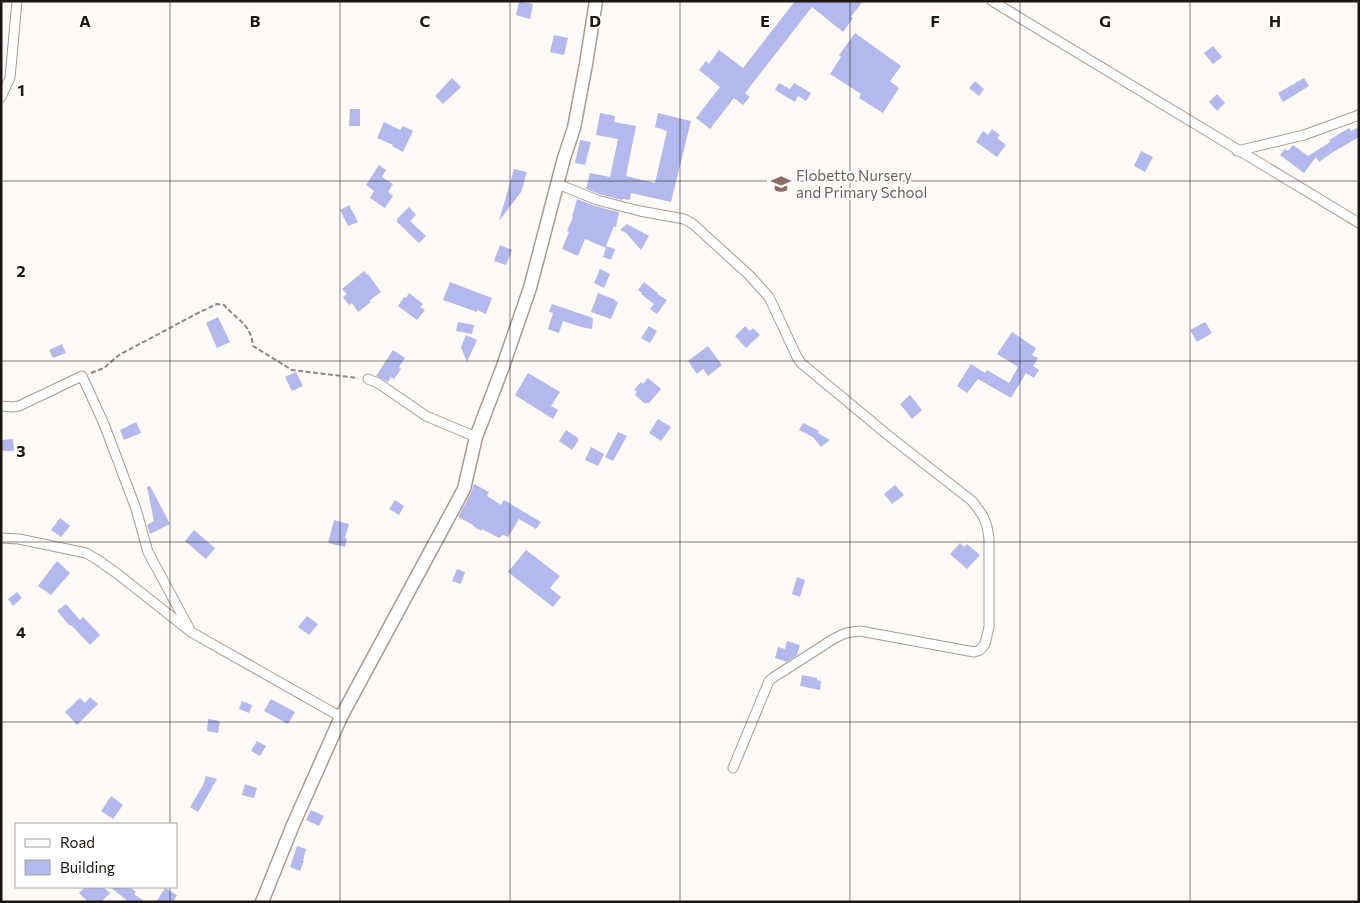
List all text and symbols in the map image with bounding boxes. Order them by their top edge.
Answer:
text: A [79,11,91,30]
text: B [250,11,261,30]
text: C [420,11,431,30]
text: D [589,11,601,30]
text: E [760,11,770,30]
text: F [930,11,940,30]
text: G [1099,11,1111,30]
text: H [1269,11,1281,30]
text: 1 [17,80,25,99]
place label: Flobetto Nursery and Primary School [796,166,927,201]
school or university icon: Flobetto Nursery and Primary School [770,173,792,195]
text: 2 [16,261,26,280]
text: 3 [16,441,26,460]
text: 4 [16,622,26,641]
legend [15,823,178,888]
text: Road [60,833,95,851]
text: Building [60,858,115,876]

